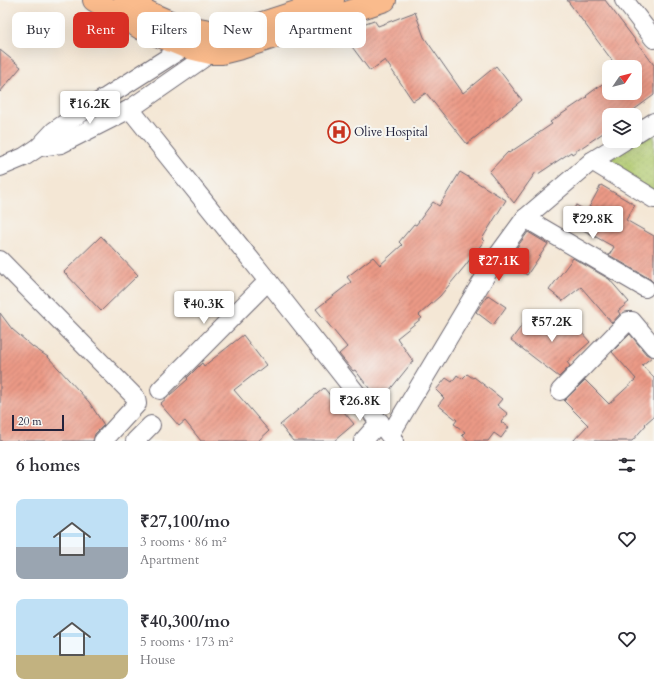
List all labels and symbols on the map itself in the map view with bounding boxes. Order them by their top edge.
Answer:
north arrow [602,60,642,100]
pin: ₹16.2K [57,91,123,125]
hospital icon: Olive Hospital [326,119,352,145]
place label: Olive Hospital [354,124,428,140]
pin: ₹29.8K [560,206,626,240]
pin: ₹27.1K [466,248,532,282]
pin: ₹40.3K [171,291,237,325]
pin: ₹57.2K [519,309,585,343]
pin: ₹26.8K [327,388,393,422]
scale bar [12,413,64,432]

